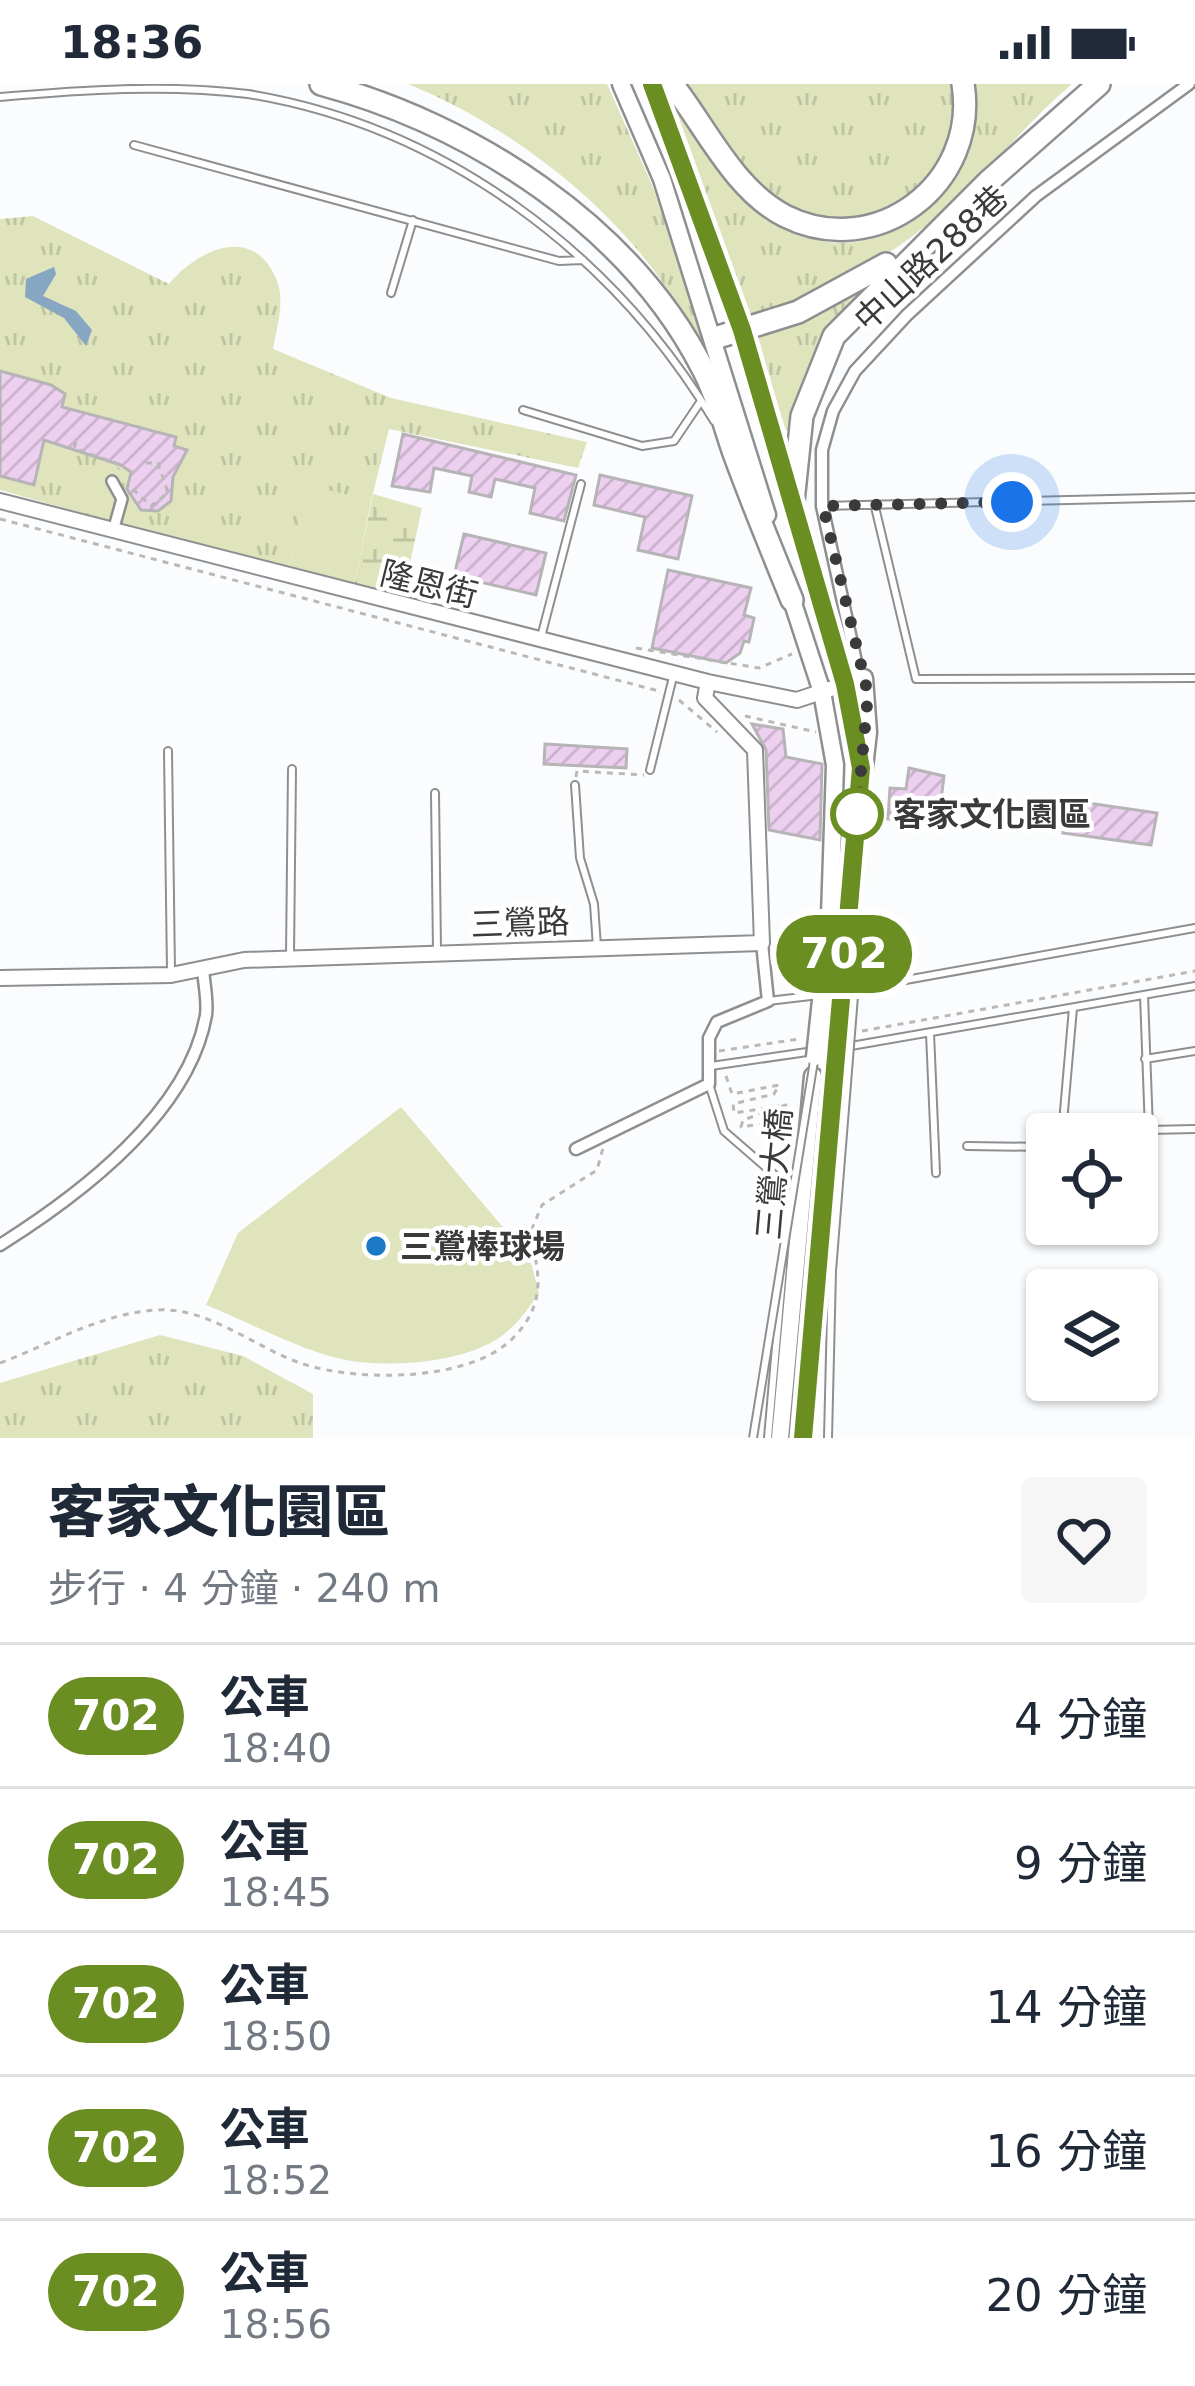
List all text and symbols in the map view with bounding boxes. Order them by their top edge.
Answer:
text: 18:36 [60,16,203,69]
street label: 中山路288巷 [846,177,1016,339]
your location [982,472,1042,532]
street label: 隆恩街 [376,553,482,615]
marker: 客家文化園區 [832,789,882,839]
place label: 客家文化園區 [893,795,1091,834]
street label: 三鶯路 [470,902,570,944]
line badge: 702 [775,915,913,993]
text: 702 [800,929,888,978]
street label: 三鶯大橋 [749,1107,799,1241]
map controls [1026,1113,1158,1401]
button: locate [1026,1113,1158,1245]
place label: 三鶯棒球場 [400,1227,565,1266]
marker: 三鶯棒球場 [363,1233,389,1259]
button: layers [1026,1269,1158,1401]
button: heart [1021,1477,1147,1603]
text: 客家文化園區 [48,1479,390,1545]
text: 步行 · 4 分鐘 · 240 m [48,1566,440,1611]
text: 公車 [220,1671,310,1724]
text: 702 [72,1691,160,1740]
text: 4 分鐘 [1014,1693,1147,1746]
text: 18:40 [220,1726,332,1771]
text: 公車 [220,1815,310,1868]
text: 702 [72,1835,160,1884]
text: 9 分鐘 [1014,1837,1147,1890]
text: 18:45 [220,1870,332,1915]
text: 公車 [220,1959,310,2012]
text: 702 [72,1979,160,2028]
text: 14 分鐘 [985,1981,1147,2034]
text: 18:50 [220,2014,332,2059]
text: 公車 [220,2103,310,2156]
text: 702 [72,2123,160,2172]
text: 16 分鐘 [985,2125,1147,2178]
text: 18:52 [220,2158,332,2203]
text: 公車 [220,2247,310,2300]
text: 702 [72,2267,160,2316]
text: 20 分鐘 [985,2269,1147,2322]
text: 18:56 [220,2302,332,2347]

